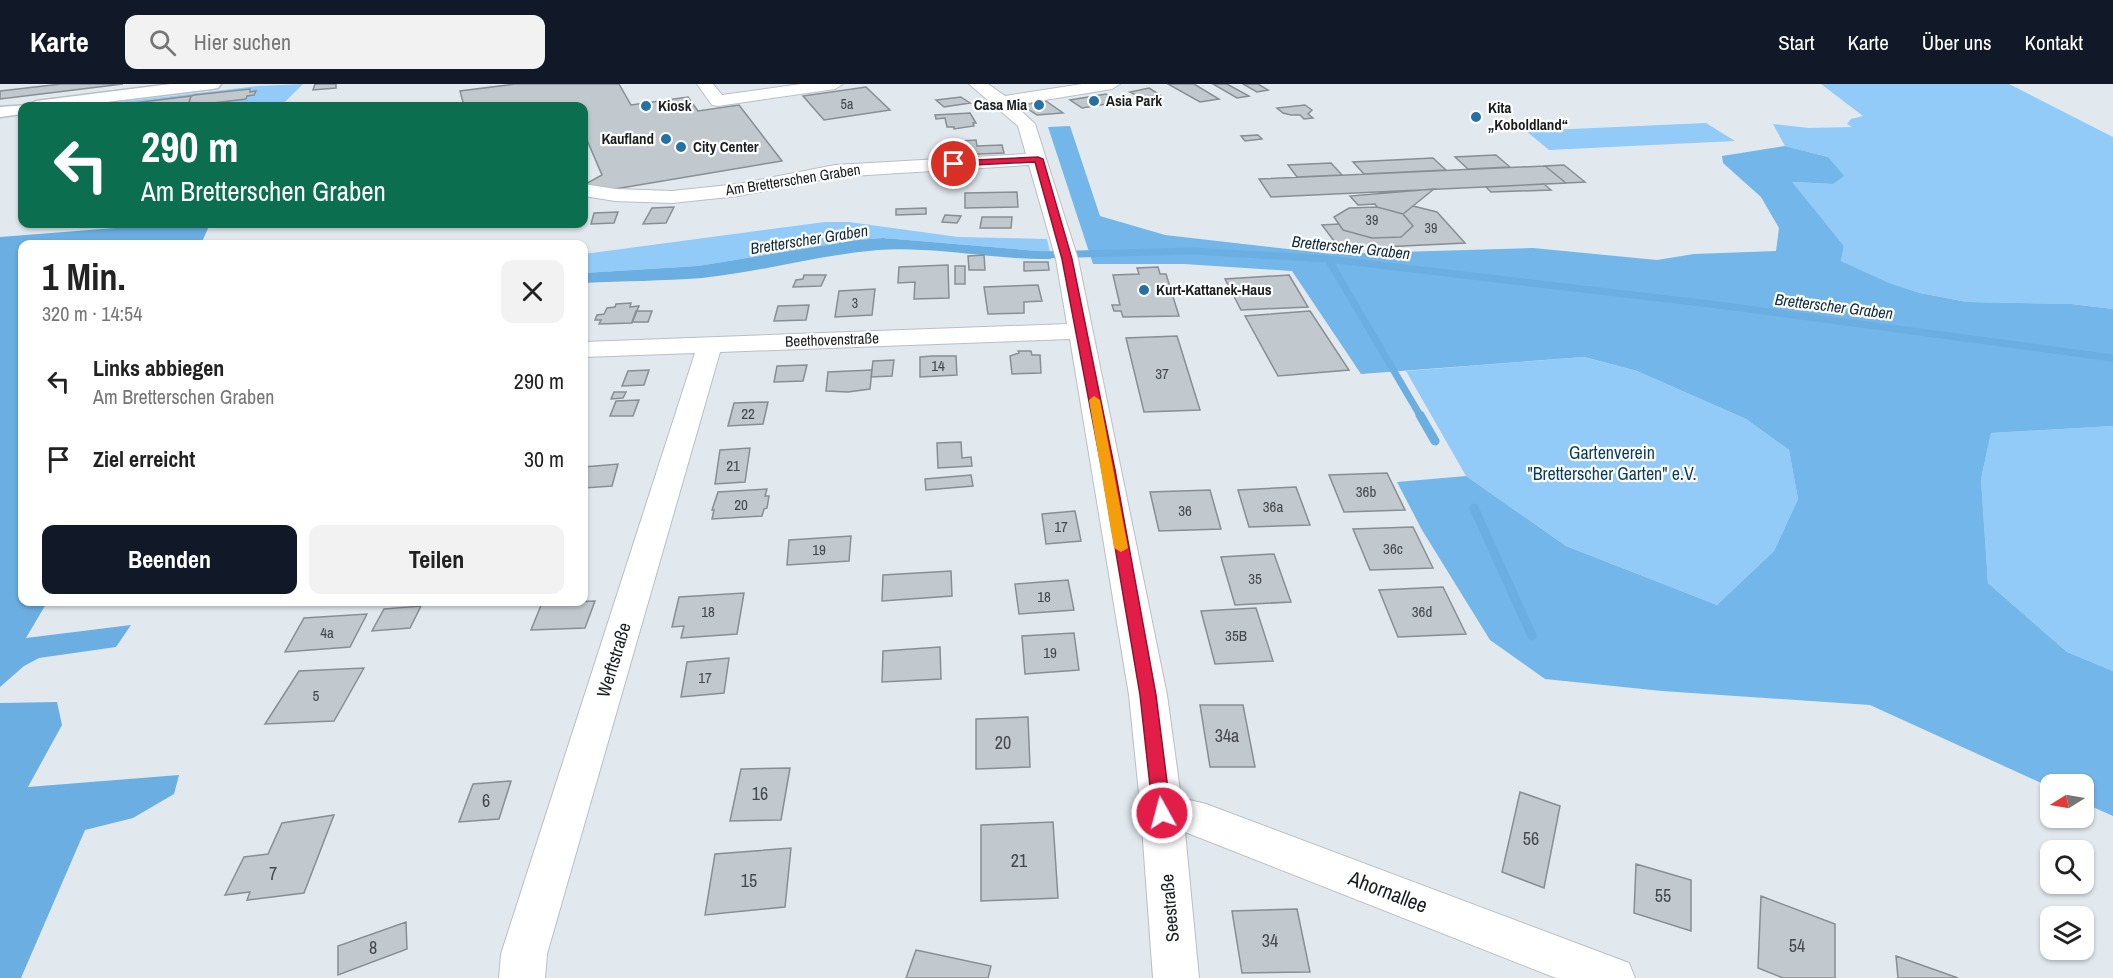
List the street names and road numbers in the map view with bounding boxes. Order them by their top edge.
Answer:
street label: Am Bretterschen Graben [723,158,862,201]
street label: Beethovenstraße [785,327,879,352]
street label: Werftstraße [590,619,637,700]
street label: Ahornallee [1344,863,1432,920]
street label: Seestraße [1154,873,1185,943]

